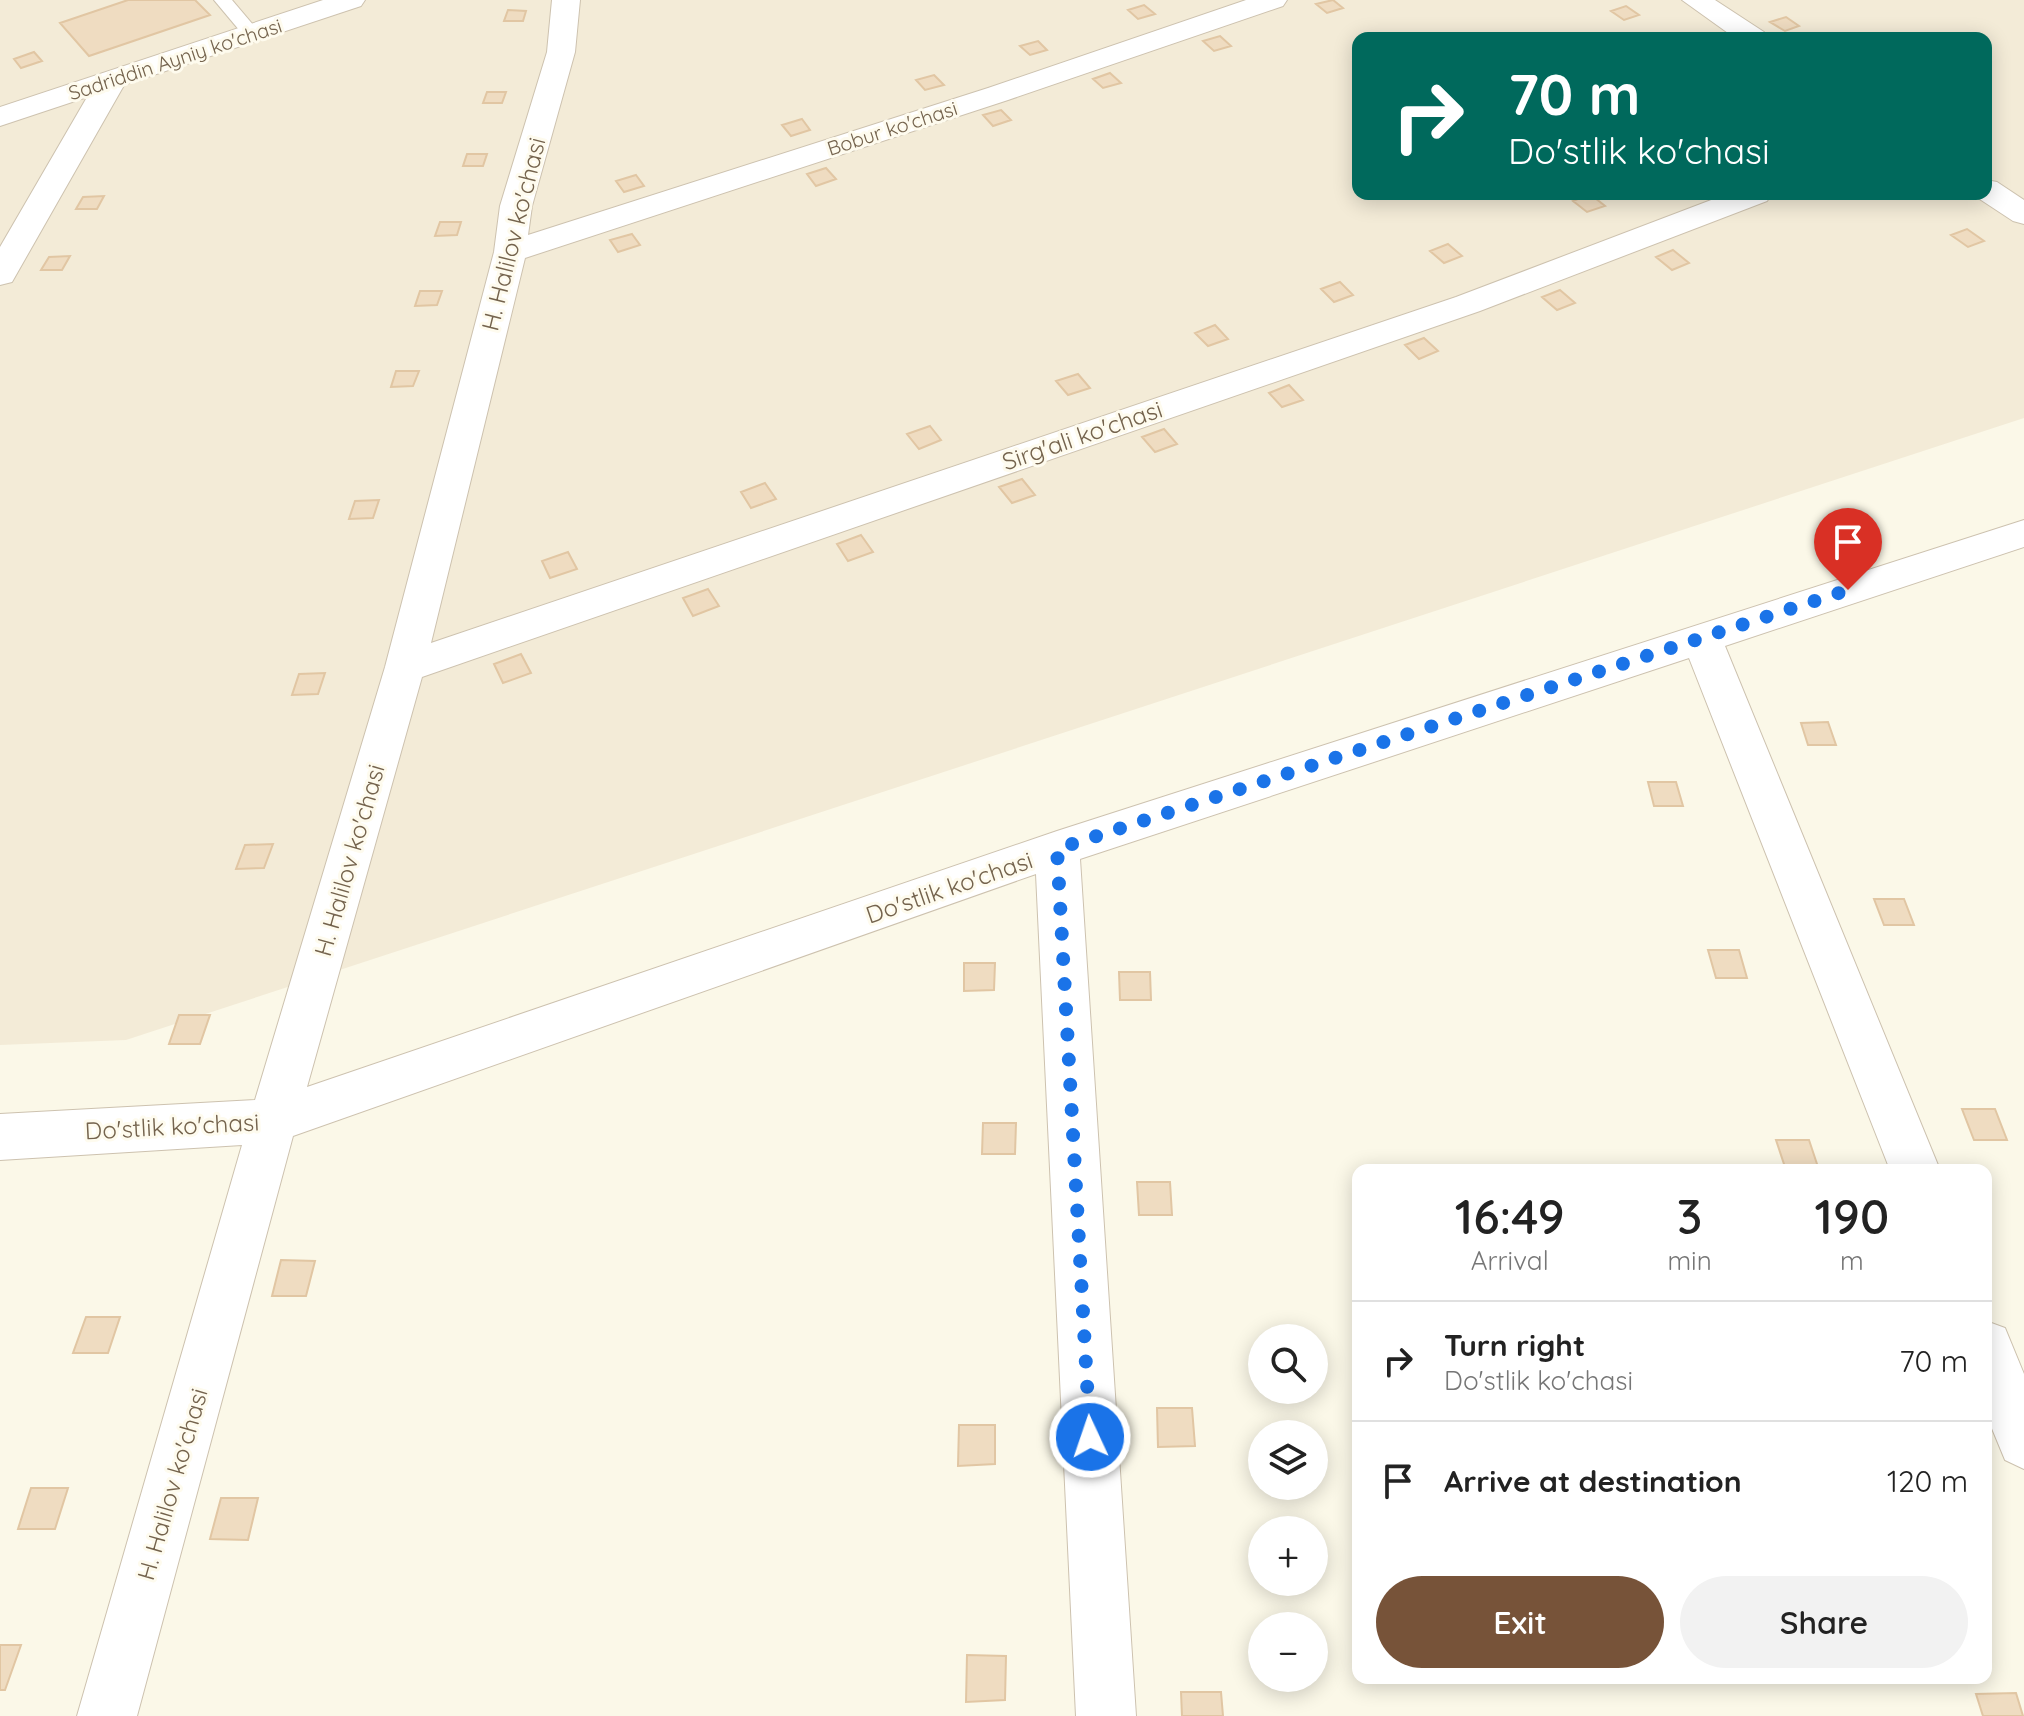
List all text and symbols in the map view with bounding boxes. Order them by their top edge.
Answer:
street label: Sadriddin Ayniy ko'chasi [65,13,285,105]
text: 70 m [1508,59,1640,129]
icon: right [1376,64,1480,168]
street label: Bobur ko'chasi [824,95,960,161]
text: Do'stlik ko'chasi [1508,128,1770,173]
street label: H. Halilov ko'chasi [474,134,552,334]
street label: Sirg'ali ko'chasi [998,394,1166,476]
pin [1814,508,1882,590]
icon: arrive [1826,520,1870,564]
street label: H. Halilov ko'chasi [307,761,391,959]
street label: Do'stlik ko'chasi [862,844,1036,930]
street label: Do'stlik ko'chasi [84,1106,260,1146]
text: 16:49 [1455,1186,1565,1246]
text: 3 [1677,1186,1702,1246]
text: 190 [1814,1186,1889,1246]
text: Arrival [1471,1244,1549,1277]
text: min [1667,1244,1712,1277]
text: m [1840,1244,1864,1277]
map controls [1248,1324,1328,1692]
button: search [1248,1324,1328,1404]
text: Turn right [1444,1326,1585,1364]
icon: right [1376,1339,1420,1383]
text: 70 m [1899,1342,1968,1380]
text: Do'stlik ko'chasi [1444,1364,1633,1397]
street label: H. Halilov ko'chasi [130,1385,214,1583]
position arrow [1048,1395,1132,1479]
button: layers [1248,1420,1328,1500]
icon: arrive [1376,1459,1420,1503]
text: Arrive at destination [1444,1462,1742,1500]
text: 120 m [1887,1462,1968,1500]
button: + [1248,1516,1328,1596]
button: Exit [1376,1576,1664,1668]
button: Share [1680,1576,1968,1668]
button: − [1248,1612,1328,1692]

